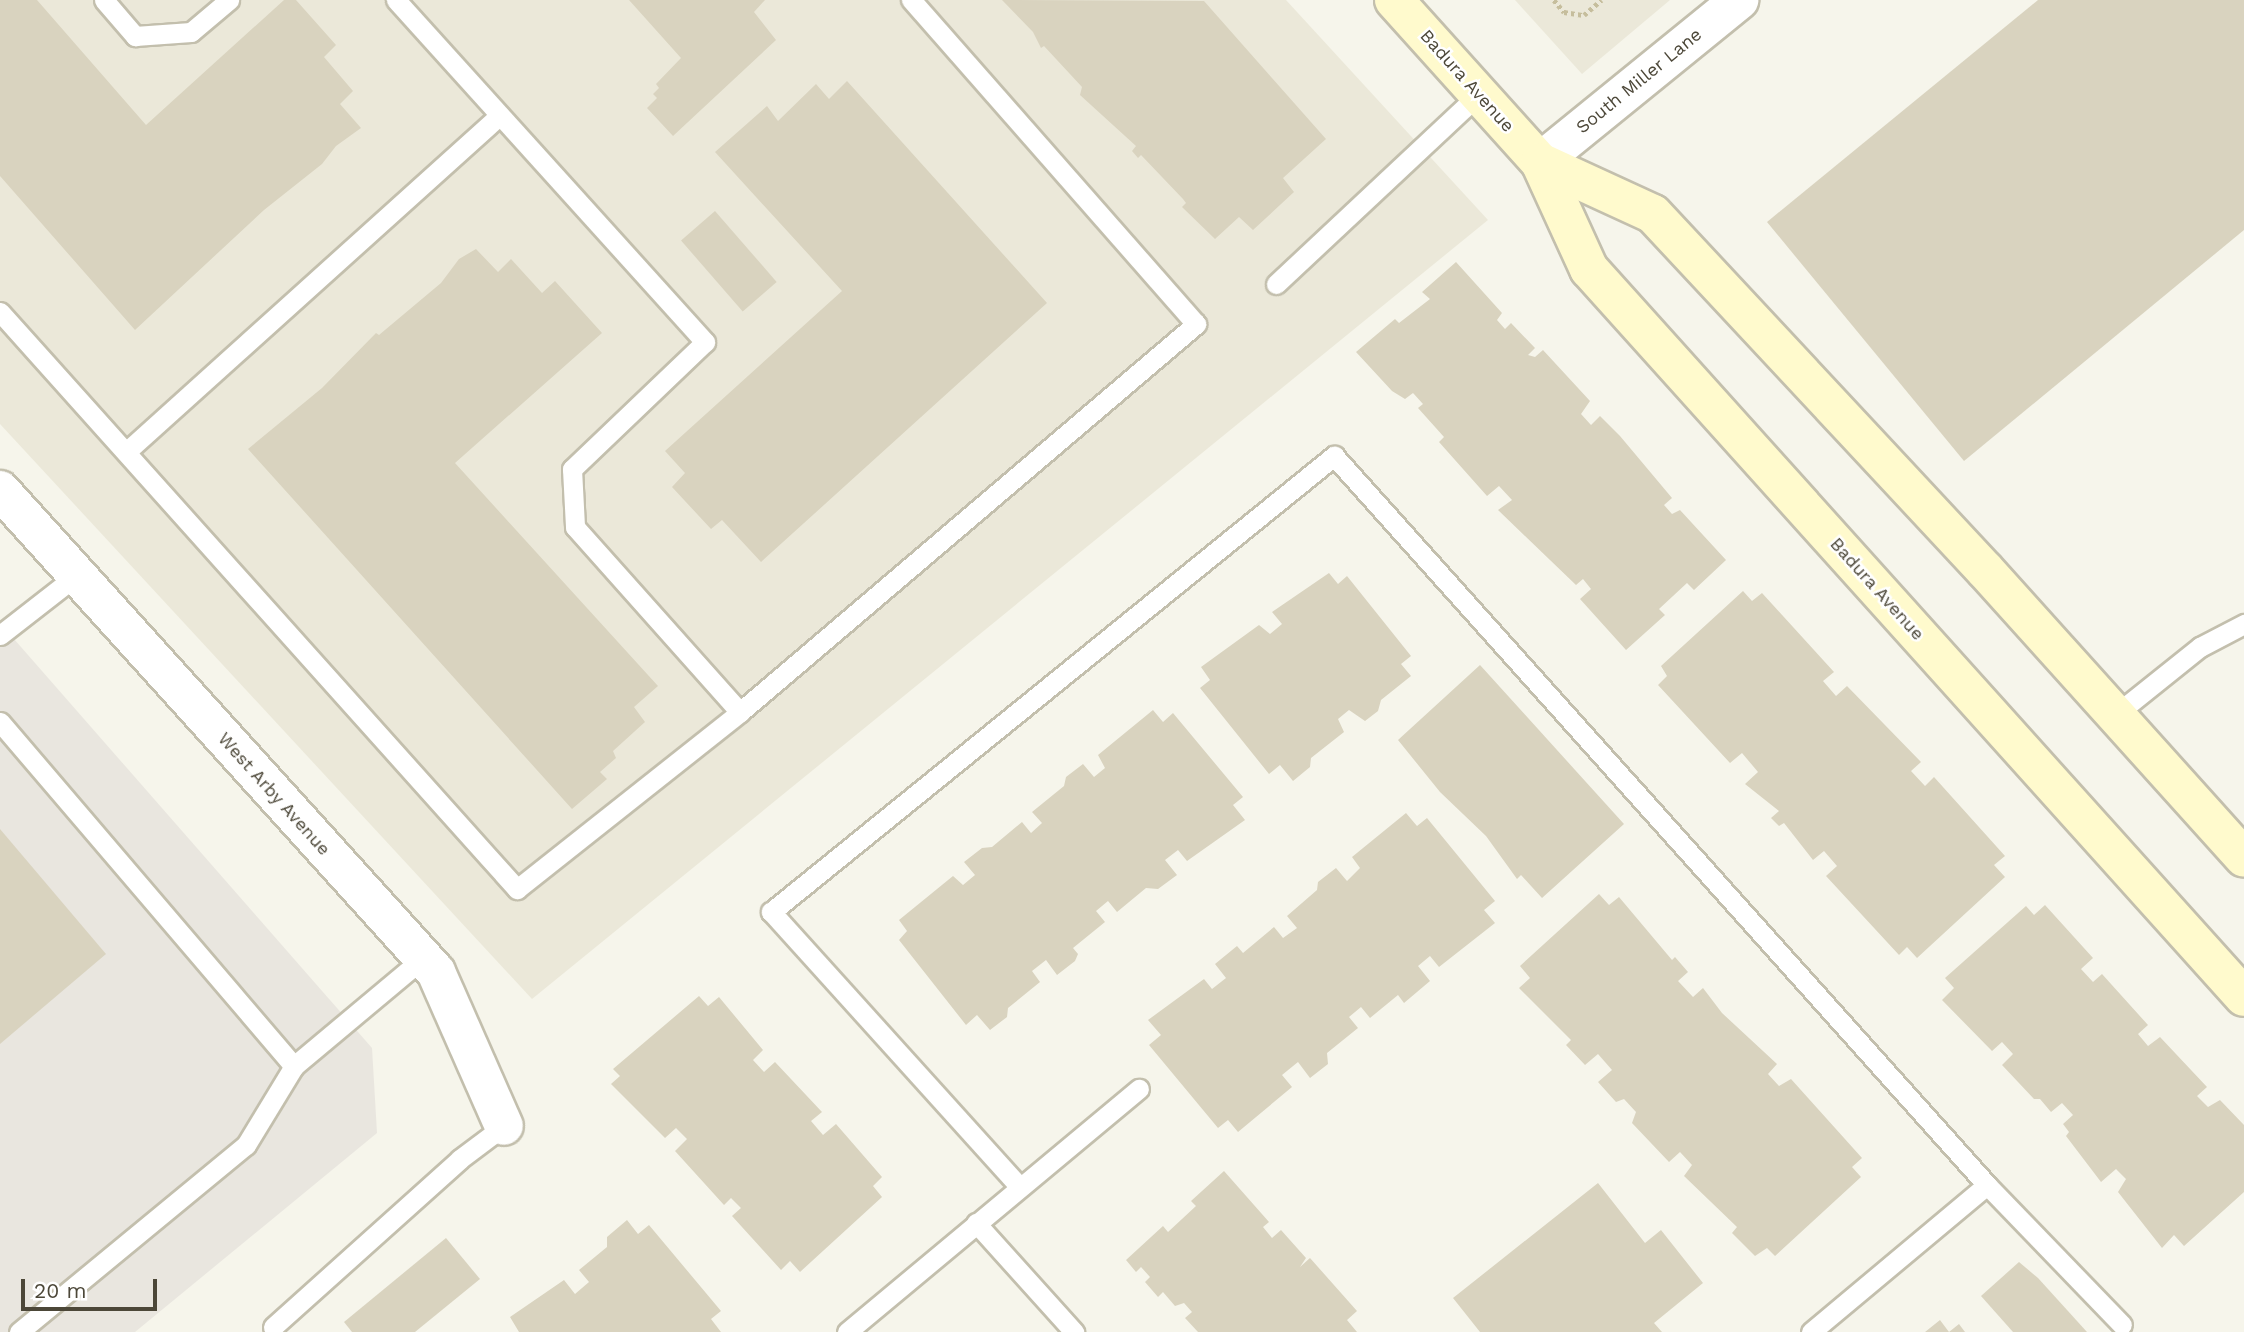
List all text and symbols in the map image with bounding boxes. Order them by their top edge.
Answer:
street label: South Miller Lane [1572,24,1706,138]
street label: Badura Avenue [1415,25,1519,137]
street label: Badura Avenue [1825,533,1929,645]
street label: West Arby Avenue [213,727,335,861]
scale bar [24,1266,161,1310]
text: 20 m [34,1278,86,1303]

